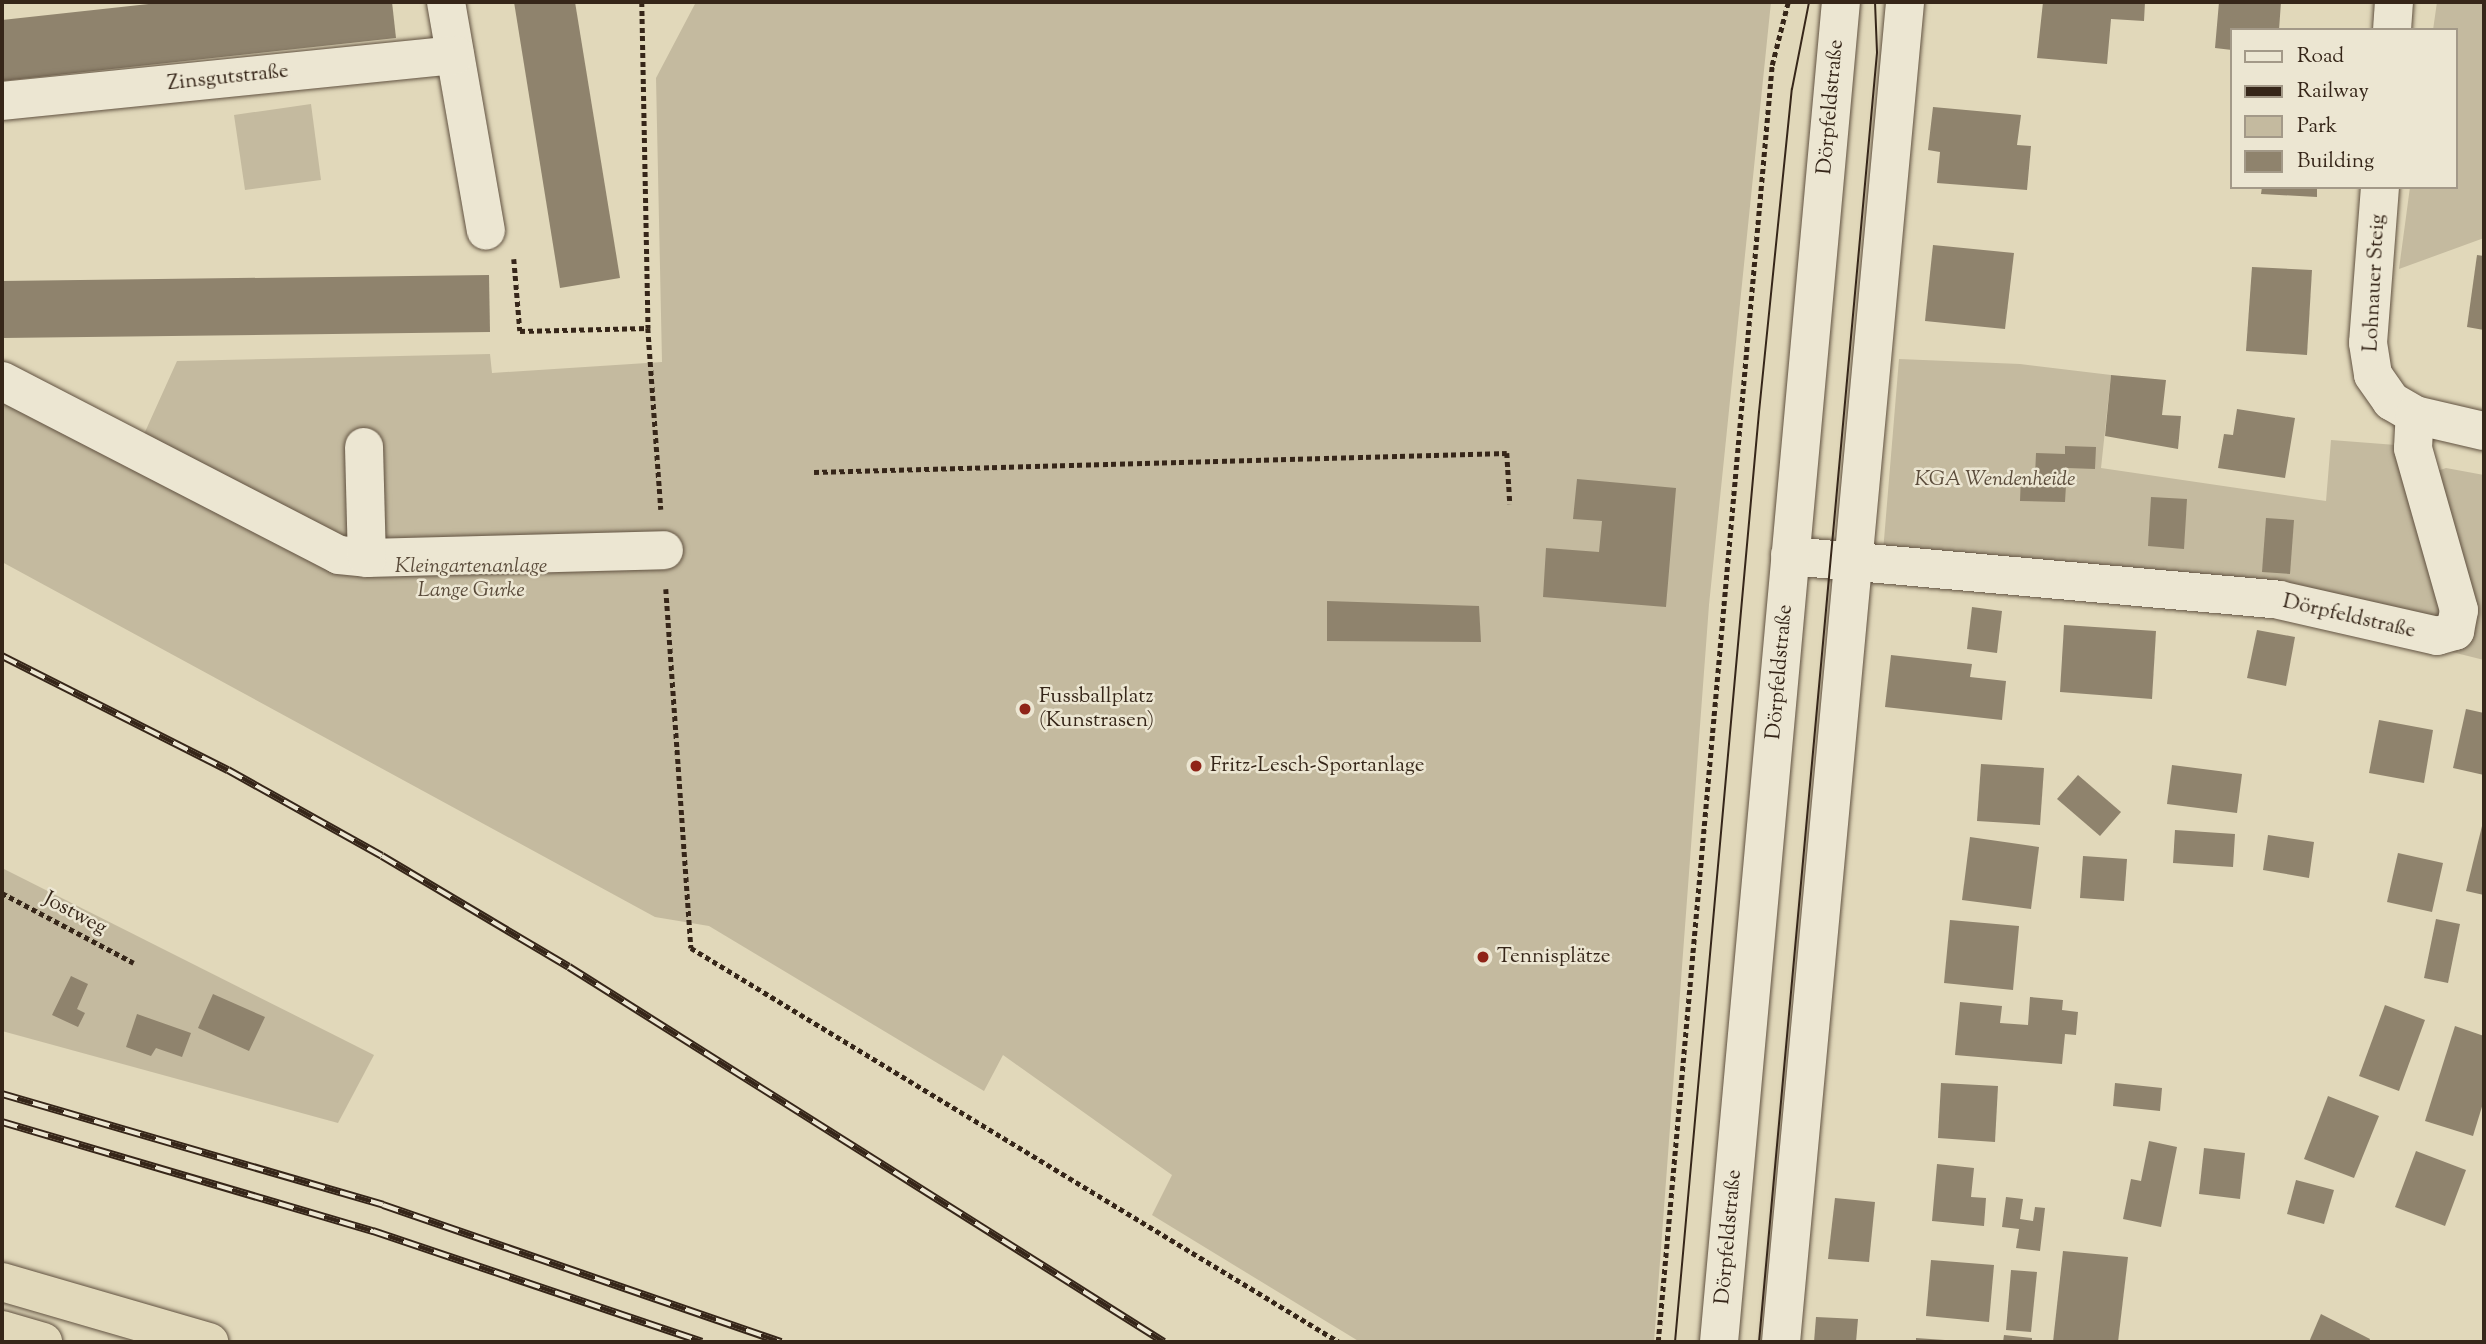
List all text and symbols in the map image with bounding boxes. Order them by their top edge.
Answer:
legend [2230,28,2458,189]
street label: Dörpfeldstraße [1813,38,1849,176]
text: Road [2297,42,2344,72]
street label: Zinsgutstraße [166,59,290,97]
text: Railway [2297,77,2369,107]
text: Park [2297,112,2337,142]
text: Building [2297,147,2374,177]
street label: Lohnauer Steig [2359,213,2391,353]
park label: KGA Wendenheide [1915,467,2075,493]
park label: Kleingartenanlage Lange Gurke [395,554,547,604]
street label: Dörpfeldstraße [2280,589,2418,645]
street label: Dörpfeldstraße [1762,603,1798,741]
place label: Fussballplatz (Kunstrasen) [1039,684,1154,734]
marker: Fussballplatz (Kunstrasen) [1017,701,1033,717]
place label: Fritz-Lesch-Sportanlage [1210,753,1425,779]
marker: Fritz-Lesch-Sportanlage [1188,758,1204,774]
street label: Jostweg [39,887,111,941]
place label: Tennisplätze [1497,944,1611,970]
marker: Tennisplätze [1475,949,1491,965]
street label: Dörpfeldstraße [1711,1168,1747,1306]

